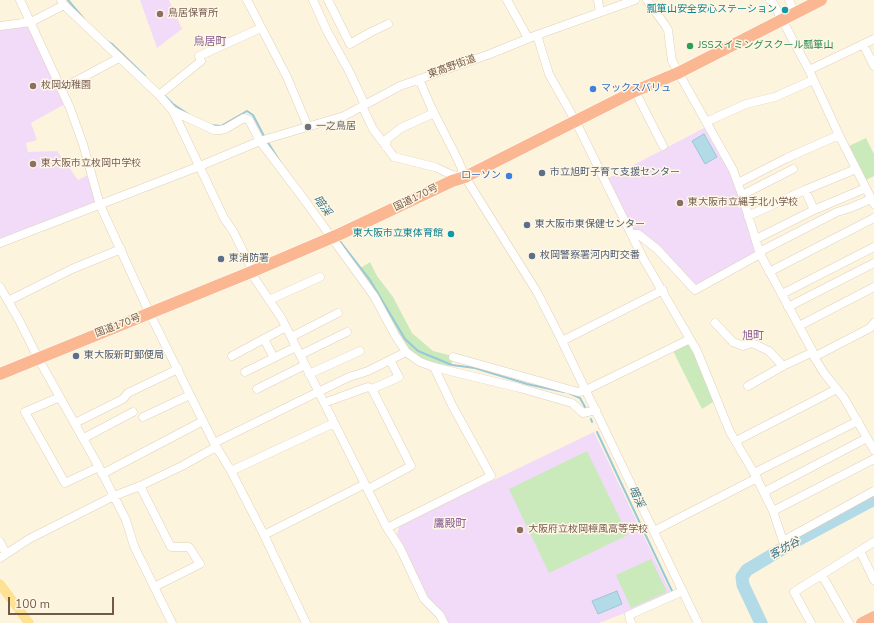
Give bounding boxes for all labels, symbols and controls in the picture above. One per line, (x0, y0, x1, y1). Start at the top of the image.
place label: 瓢箪山安全安心ステーション (647, 4, 777, 16)
marker: 瓢箪山安全安心ステーション (780, 5, 790, 15)
place label: 鳥居保育所 (168, 8, 218, 20)
marker: 鳥居保育所 (155, 9, 165, 19)
district label: 鳥居町 (194, 35, 226, 49)
place label: JSSスイミングスクール瓢箪山 (698, 40, 834, 52)
marker: JSSスイミングスクール瓢箪山 (685, 41, 695, 51)
street label: 東高野街道 (426, 53, 478, 81)
place label: 枚岡幼稚園 (41, 80, 91, 92)
marker: 枚岡幼稚園 (28, 81, 38, 91)
place label: マックスバリュ (601, 83, 671, 95)
marker: マックスバリュ (588, 84, 598, 94)
place label: 一之鳥居 (316, 121, 356, 133)
marker: 一之鳥居 (303, 122, 313, 132)
place label: 東大阪市立枚岡中学校 (41, 158, 141, 170)
marker: 東大阪市立枚岡中学校 (28, 159, 38, 169)
place label: 市立旭町子育て支援センター (550, 167, 680, 179)
marker: 市立旭町子育て支援センター (537, 168, 547, 178)
place label: ローソン (461, 170, 501, 182)
marker: ローソン (504, 171, 514, 181)
street label: 国道170号 (392, 182, 440, 214)
water label: 暗渓 (310, 193, 334, 219)
place label: 東大阪市立縄手北小学校 (688, 197, 798, 209)
marker: 東大阪市立縄手北小学校 (675, 198, 685, 208)
place label: 東大阪市東保健センター (535, 219, 645, 231)
marker: 東大阪市東保健センター (522, 220, 532, 230)
place label: 東大阪市立東体育館 (353, 228, 443, 240)
marker: 東大阪市立東体育館 (446, 229, 456, 239)
place label: 枚岡警察署河内町交番 (540, 250, 640, 262)
marker: 枚岡警察署河内町交番 (527, 251, 537, 261)
place label: 東消防署 (229, 253, 269, 265)
marker: 東消防署 (216, 254, 226, 264)
street label: 国道170号 (93, 312, 143, 340)
district label: 旭町 (742, 329, 764, 343)
place label: 東大阪新町郵便局 (84, 350, 164, 362)
marker: 東大阪新町郵便局 (71, 351, 81, 361)
water label: 暗渓 (625, 484, 647, 510)
district label: 鷹殿町 (434, 517, 466, 531)
place label: 大阪府立枚岡樟風高等学校 (528, 524, 648, 536)
marker: 大阪府立枚岡樟風高等学校 (515, 525, 525, 535)
water label: 客坊谷 (767, 535, 803, 563)
scale bar (10, 589, 116, 615)
text: 100 m (15, 596, 50, 612)

